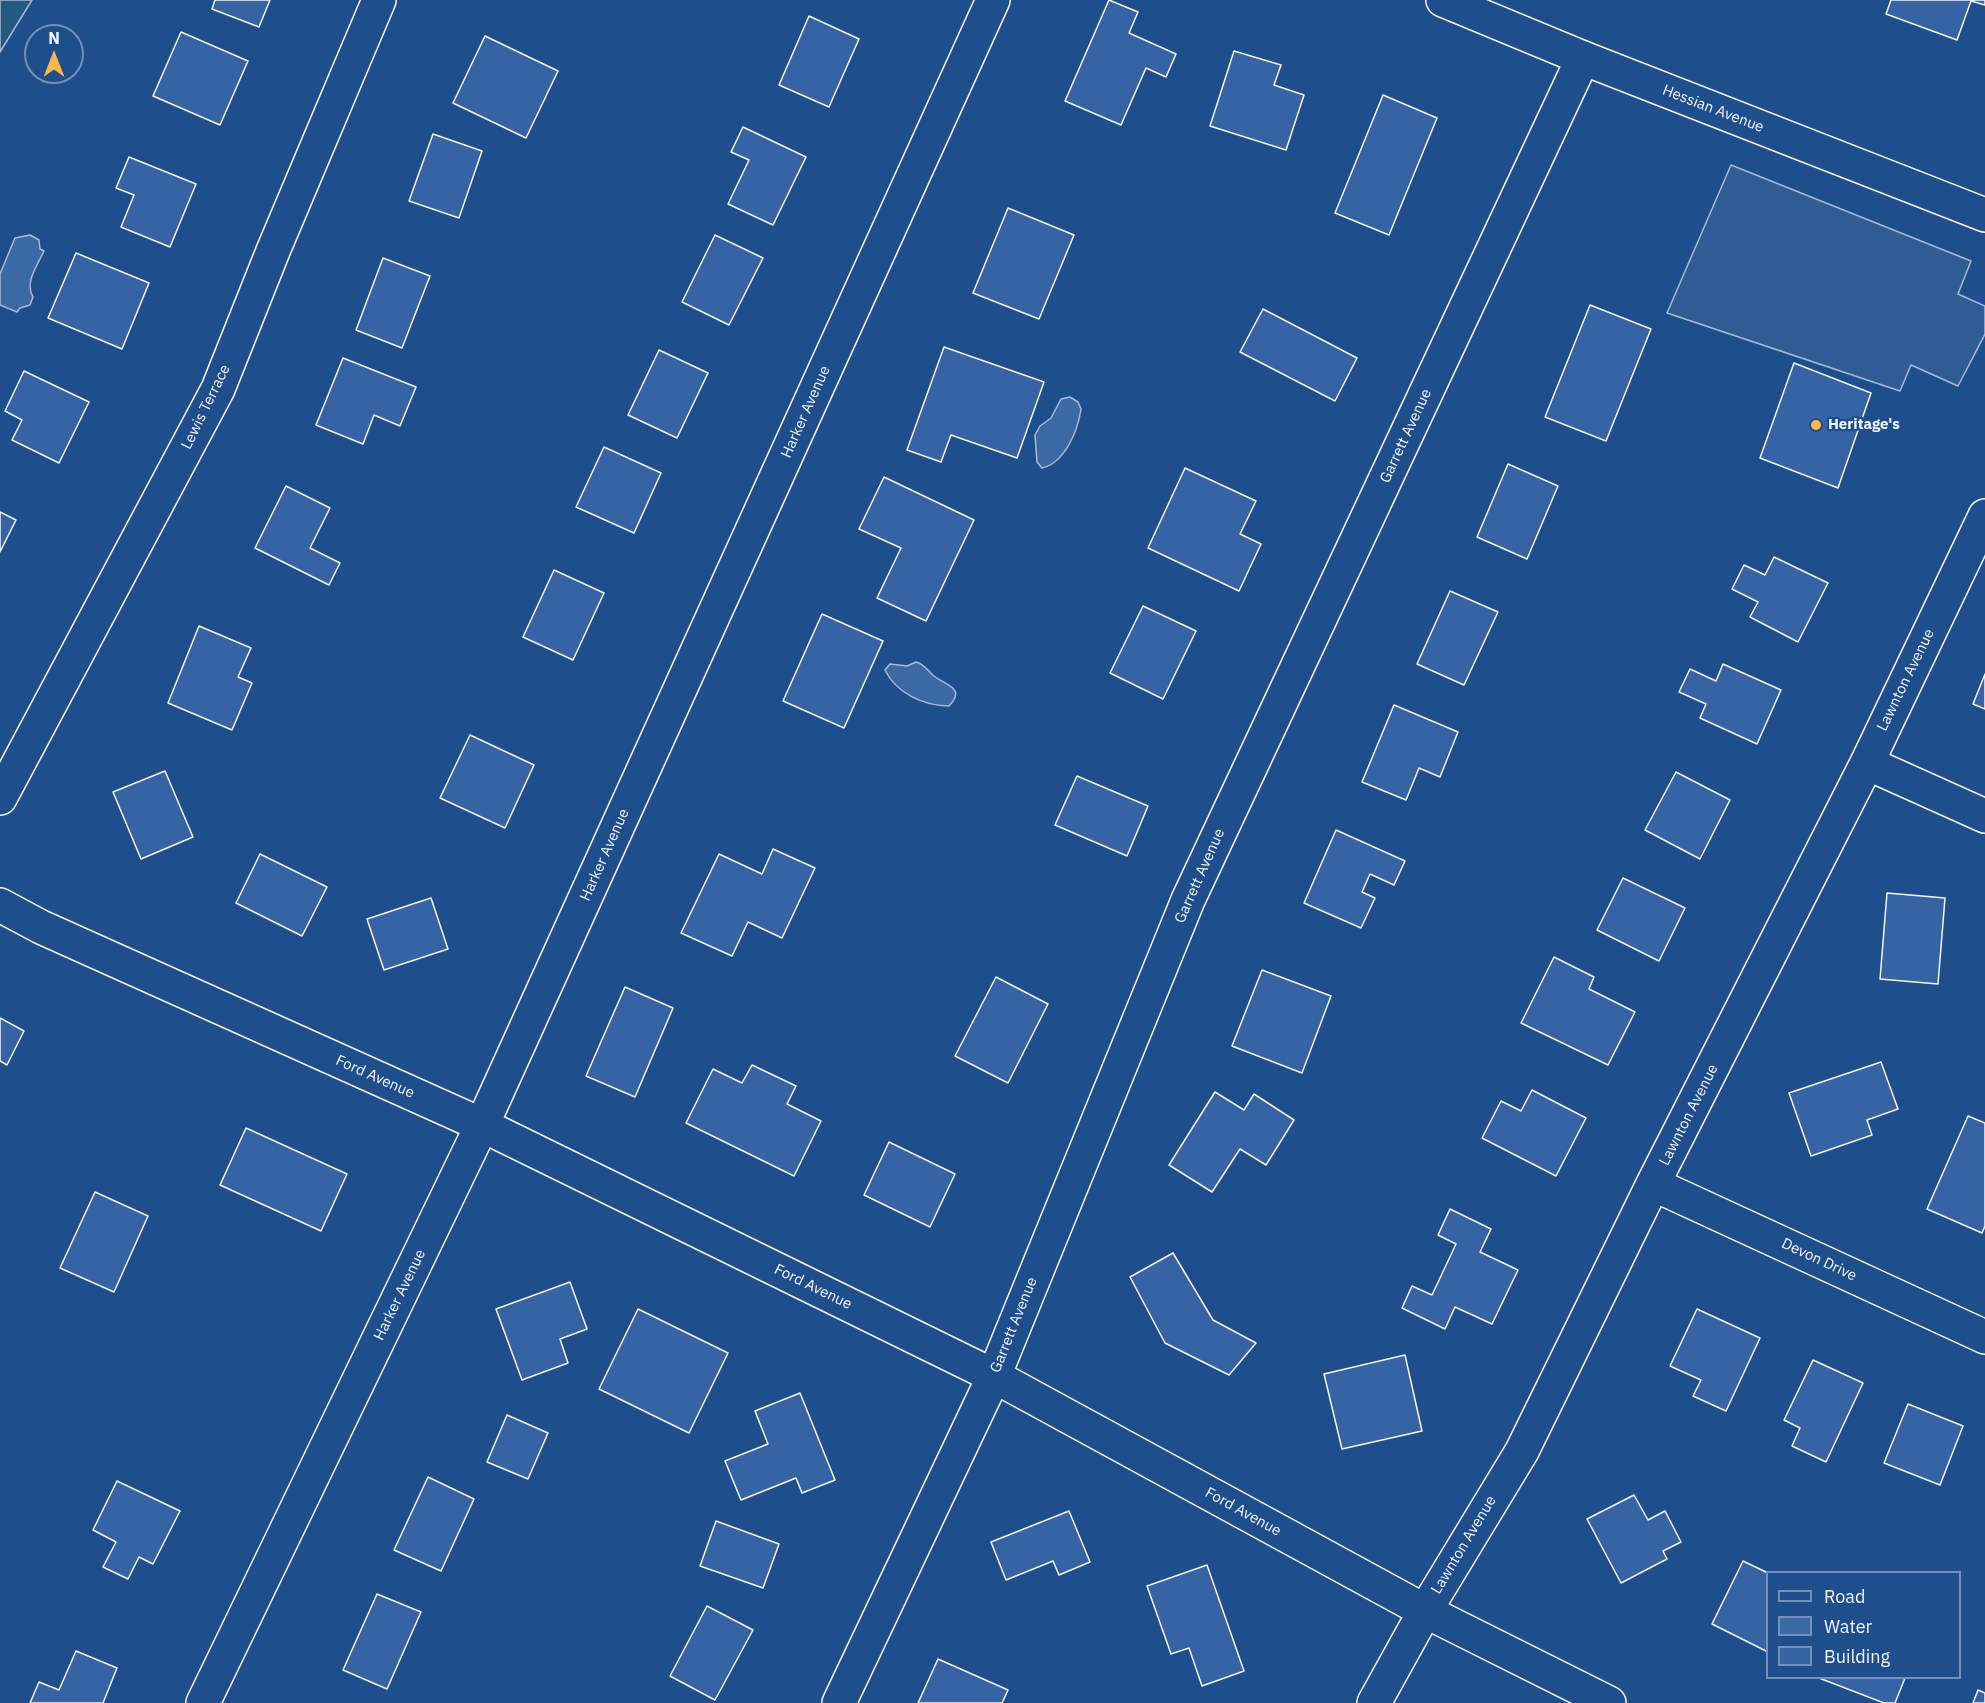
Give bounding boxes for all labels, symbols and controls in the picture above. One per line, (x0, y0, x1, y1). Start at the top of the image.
north arrow (24, 24, 84, 84)
text: N (48, 28, 60, 48)
street label: Hessian Avenue (1660, 81, 1766, 137)
street label: Lewis Terrace (178, 362, 234, 452)
street label: Harker Avenue (778, 363, 834, 461)
street label: Garrett Avenue (1376, 386, 1436, 486)
place label: Heritage's (1828, 416, 1900, 434)
marker: Heritage's (1809, 418, 1823, 432)
street label: Lawnton Avenue (1874, 626, 1938, 734)
street label: Harker Avenue (577, 806, 633, 904)
street label: Garrett Avenue (1171, 826, 1229, 926)
street label: Ford Avenue (333, 1052, 417, 1102)
street label: Lawnton Avenue (1656, 1061, 1722, 1169)
street label: Devon Drive (1779, 1235, 1859, 1285)
street label: Harker Avenue (370, 1247, 430, 1343)
street label: Ford Avenue (771, 1260, 855, 1314)
street label: Garrett Avenue (987, 1275, 1041, 1375)
street label: Ford Avenue (1202, 1484, 1284, 1540)
street label: Lawnton Avenue (1428, 1493, 1500, 1597)
legend (1766, 1571, 1961, 1679)
text: Road (1824, 1585, 1865, 1608)
text: Water (1824, 1615, 1872, 1638)
text: Building (1824, 1645, 1890, 1668)

